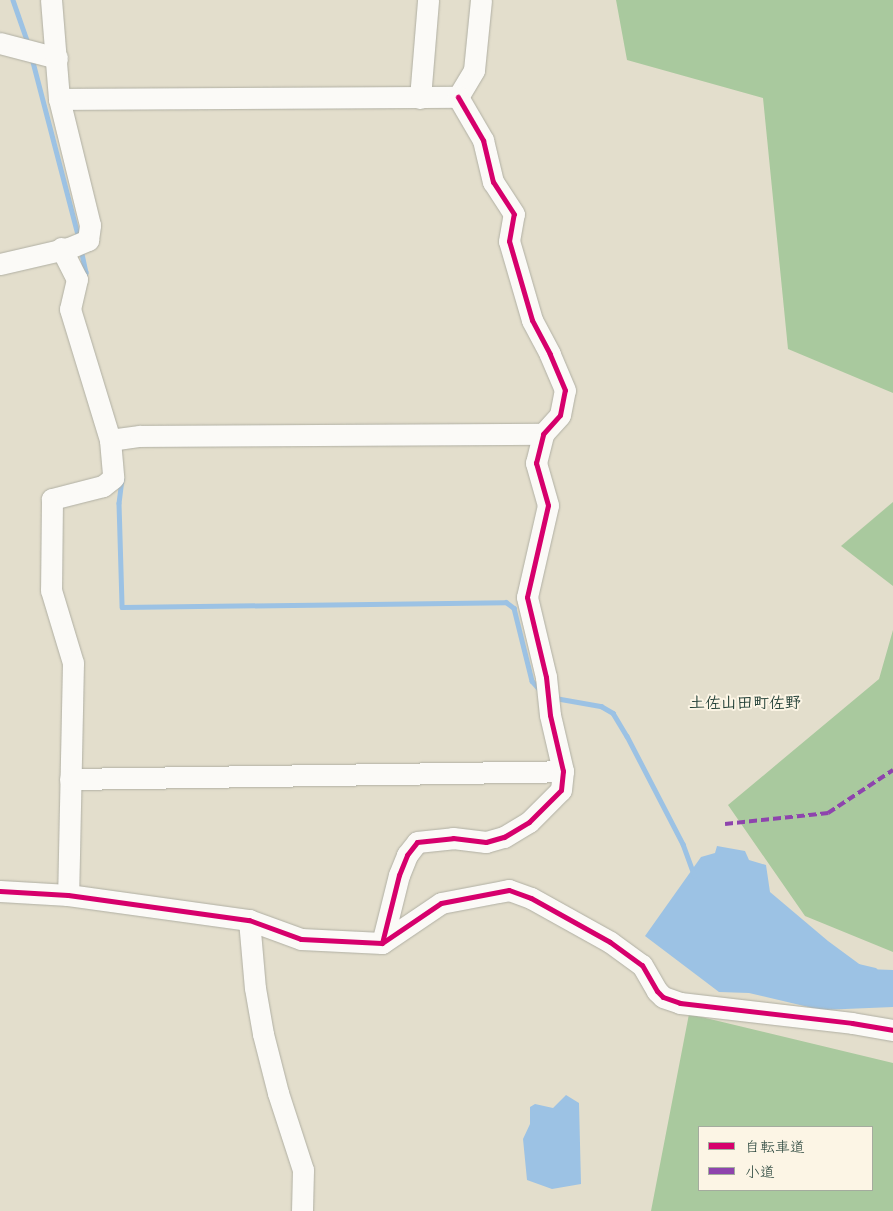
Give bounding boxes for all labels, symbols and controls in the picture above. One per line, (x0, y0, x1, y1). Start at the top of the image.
district label: 土佐山田町佐野 (689, 692, 801, 712)
legend (698, 1126, 873, 1191)
text: 自転車道 (745, 1136, 805, 1156)
text: 小道 (745, 1161, 775, 1181)

